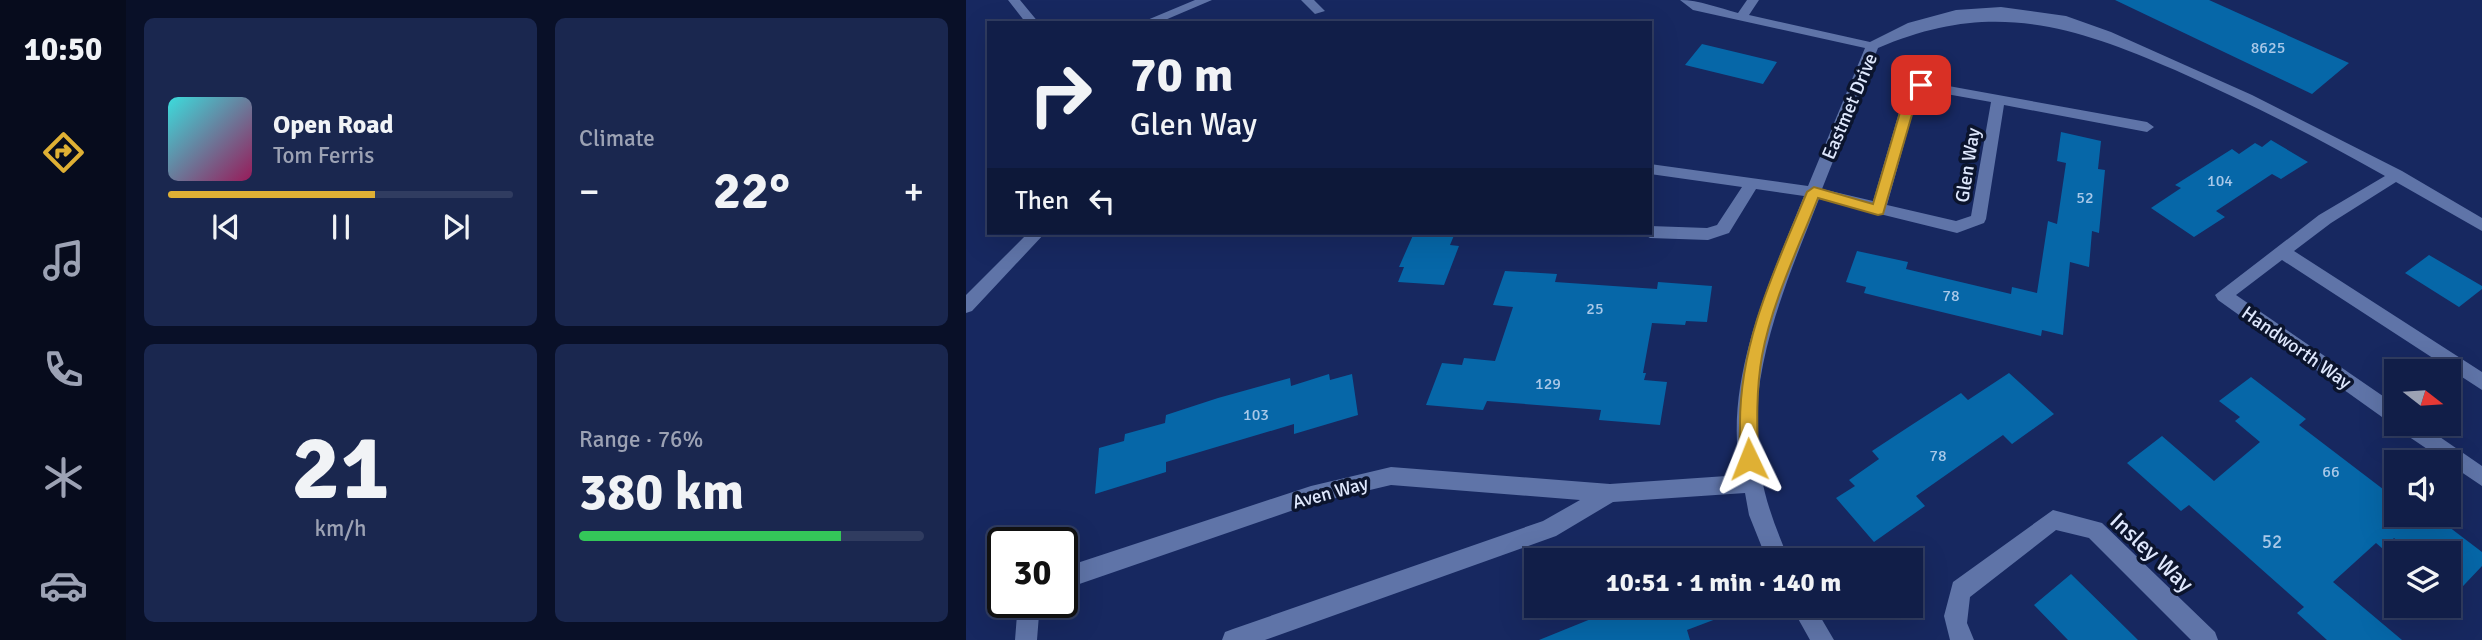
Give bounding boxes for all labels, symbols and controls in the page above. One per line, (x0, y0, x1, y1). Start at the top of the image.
text: 10:50 (24, 30, 102, 69)
house number: 8625 (2251, 38, 2285, 58)
text: 70 m (1130, 45, 1233, 105)
icon: right (1015, 49, 1106, 140)
street label: Eastmet Drive (1817, 50, 1883, 163)
pin (1891, 55, 1951, 115)
icon: arrive (1902, 66, 1940, 104)
text: Glen Way (1130, 105, 1257, 144)
text: Open Road (273, 109, 394, 141)
text: Climate (579, 124, 655, 153)
street label: Glen Way (1950, 126, 1986, 204)
icon: directions (39, 128, 88, 177)
text: Tom Ferris (273, 141, 374, 170)
text: 22° (713, 159, 790, 223)
text: − (579, 168, 600, 215)
text: + (903, 168, 924, 215)
house number: 104 (2207, 171, 2233, 191)
icon: left (1083, 182, 1121, 220)
text: Then (1015, 185, 1069, 217)
house number: 52 (2076, 188, 2094, 208)
icon: previous (207, 208, 245, 246)
icon: pause (322, 208, 360, 246)
icon: next (437, 208, 475, 246)
icon: music (39, 236, 88, 285)
house number: 78 (1942, 286, 1960, 306)
house number: 25 (1586, 299, 1604, 319)
street label: Handworth Way (2237, 301, 2356, 395)
icon: phone (39, 345, 88, 394)
north arrow (2384, 359, 2460, 436)
map controls (2384, 359, 2461, 618)
house number: 129 (1535, 374, 1561, 394)
house number: 103 (1243, 405, 1269, 425)
text: 21 (291, 412, 390, 525)
position arrow (1712, 422, 1786, 496)
text: Range · 76% (579, 425, 703, 454)
house number: 78 (1929, 446, 1947, 466)
button: sound (2384, 450, 2461, 527)
icon: climate (39, 453, 88, 502)
text: 380 km (579, 460, 744, 524)
house number: 66 (2322, 462, 2340, 482)
street label: Aven Way (1290, 471, 1371, 515)
street label: Insley Way (2104, 506, 2200, 599)
text: km/h (314, 514, 367, 543)
speed limit sign: 30 (987, 527, 1078, 618)
house number: 52 (2262, 530, 2282, 554)
button: layers (2384, 541, 2461, 618)
icon: car (39, 561, 88, 610)
text: 10:51 · 1 min · 140 m (1606, 567, 1841, 599)

